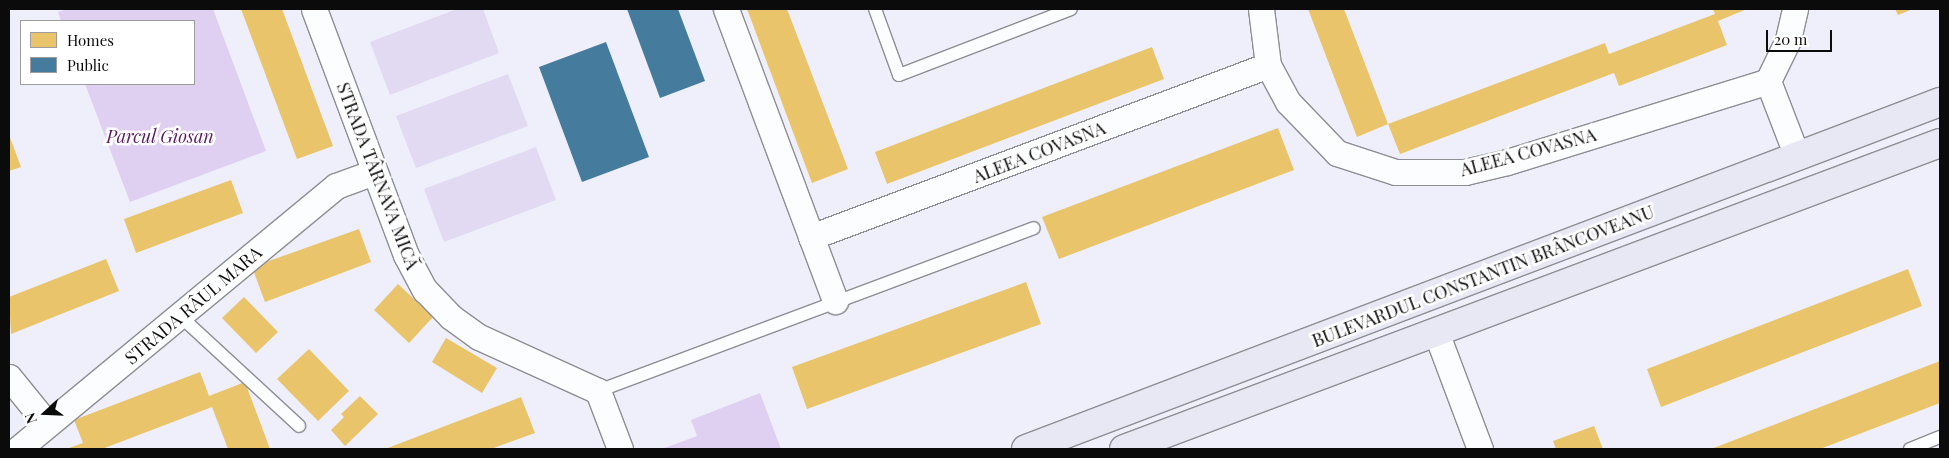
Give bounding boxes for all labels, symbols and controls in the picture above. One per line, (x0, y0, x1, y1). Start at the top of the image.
legend (20, 20, 195, 85)
scale bar (1769, 20, 1835, 52)
text: 20 m (1774, 29, 1807, 49)
text: Homes (67, 30, 114, 50)
text: Public (67, 55, 109, 75)
street label: STRADA TÂRNAVA MICĂ (332, 79, 424, 273)
street label: ALEEA COVASNA (970, 117, 1108, 187)
street label: ALEEA COVASNA (1458, 123, 1598, 181)
park label: Parcul Giosan (106, 125, 214, 147)
street label: BULEVARDUL CONSTANTIN BRÂNCOVEANU (1309, 201, 1657, 351)
street label: STRADA RÂUL MARA (120, 241, 266, 369)
north arrow (20, 388, 70, 438)
text: N (20, 410, 41, 426)

